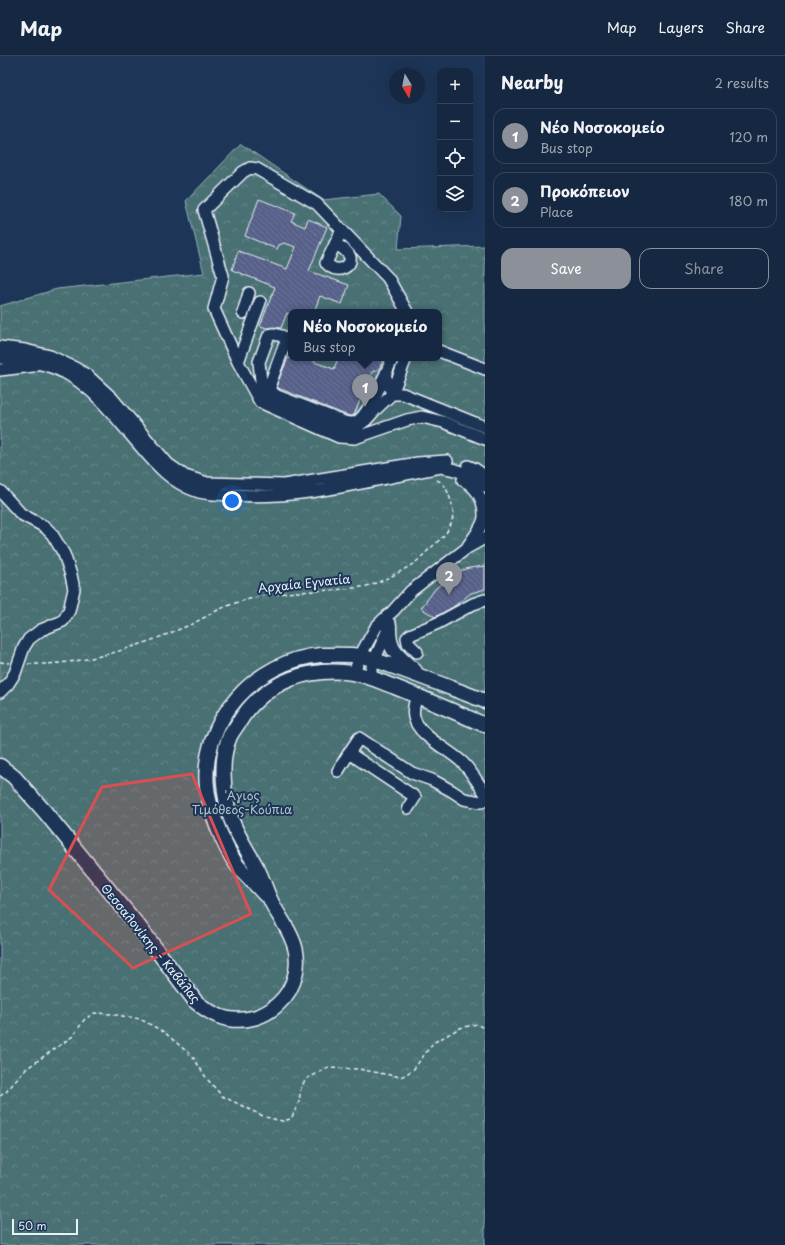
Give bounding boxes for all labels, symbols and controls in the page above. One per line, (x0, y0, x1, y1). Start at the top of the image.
text: Map (20, 14, 62, 42)
text: Map (607, 17, 637, 38)
text: Layers (659, 17, 704, 38)
text: Share (726, 17, 765, 38)
north arrow (389, 68, 425, 104)
map controls (437, 68, 473, 212)
button: + (437, 68, 473, 104)
text: Nearby (501, 69, 563, 95)
text: 2 results (715, 73, 769, 92)
button: − (437, 104, 473, 140)
text: Νέο Νοσοκομείο (540, 115, 665, 138)
text: 1 (512, 127, 518, 146)
text: 120 m (729, 127, 768, 146)
text: Bus stop (540, 138, 593, 157)
button: locate (437, 140, 473, 176)
button: layers (437, 176, 473, 212)
text: Προκόπειον (540, 179, 630, 202)
text: 2 (510, 191, 520, 210)
text: 180 m (729, 191, 768, 210)
text: Place (540, 202, 573, 221)
button: Save (501, 248, 631, 289)
button: Share (639, 248, 769, 289)
popup (288, 309, 442, 361)
text: Νέο Νοσοκομείο (303, 314, 427, 337)
text: Bus stop (303, 337, 356, 356)
pin: 1 (352, 374, 378, 407)
your location (222, 491, 242, 511)
pin: 2 (436, 562, 462, 595)
street label: Αρχαία Εγνατία (257, 569, 351, 597)
park label: 'Αγιος Τιμόθεος-Κούπια (192, 786, 292, 818)
street label: Θεσσαλονίκης - Καβάλας (97, 879, 205, 1007)
scale bar (12, 1217, 78, 1236)
text: 50 m (18, 1217, 47, 1234)

